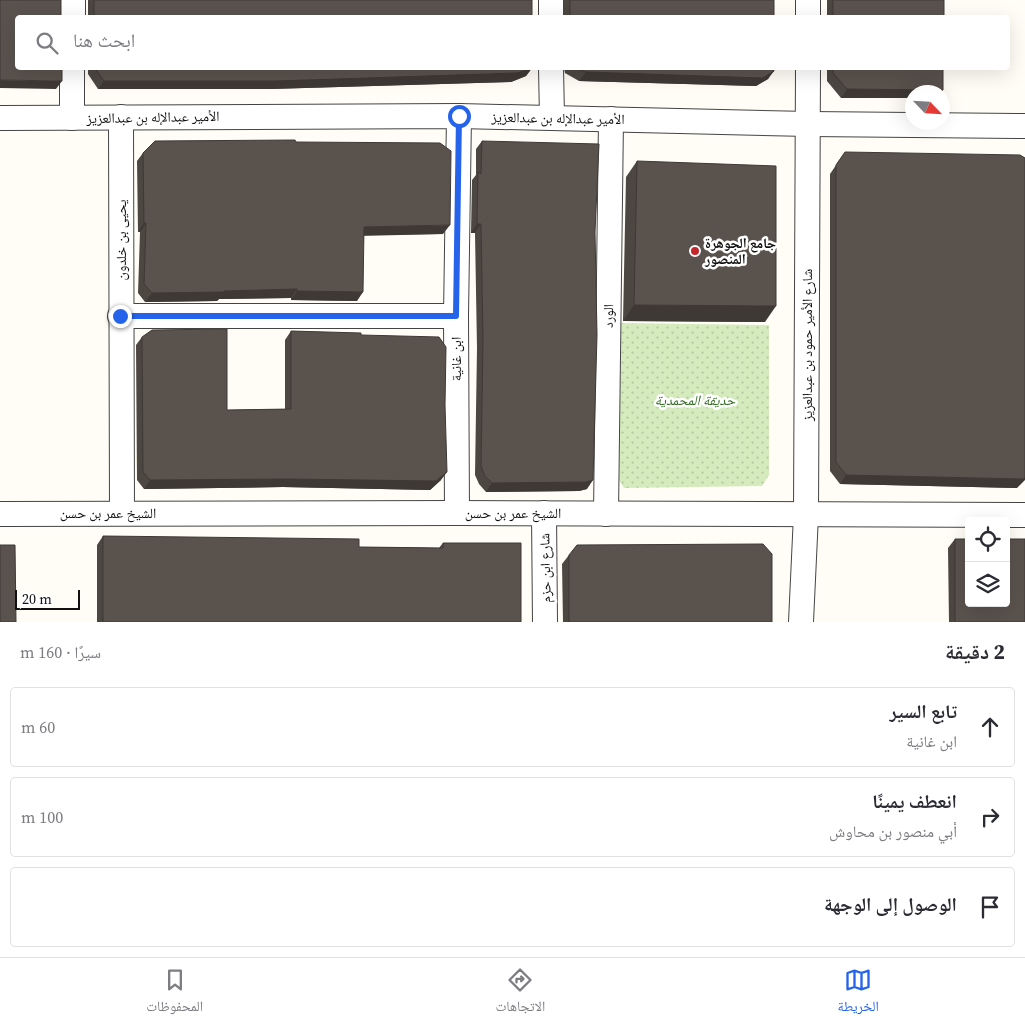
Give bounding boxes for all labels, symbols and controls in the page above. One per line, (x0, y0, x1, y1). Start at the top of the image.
search box (15, 15, 1010, 70)
text: ابحث هنا (73, 27, 135, 53)
icon: search (33, 29, 61, 57)
north arrow (905, 85, 950, 130)
route start (448, 105, 471, 128)
street label: الأمير عبدالإله بن عبدالعزيز (85, 106, 220, 128)
street label: الأمير عبدالإله بن عبدالعزيز (490, 107, 625, 129)
street label: يحيى بن خلدون (111, 199, 131, 281)
place label: جامع الجوهرة المنصور (704, 233, 776, 269)
marker: جامع الجوهرة المنصور (689, 245, 701, 257)
street label: شارع الأمير حمود بن عبدالعزيز (797, 269, 817, 422)
street label: الورد (598, 304, 618, 328)
route end (109, 305, 132, 328)
street label: ابن غانية (446, 337, 466, 381)
park label: حديقة المحمدية (655, 390, 736, 410)
street label: الشيخ عمر بن حسن (60, 503, 156, 523)
street label: الشيخ عمر بن حسن (465, 503, 561, 523)
map controls (965, 517, 1010, 607)
button: locate (965, 517, 1010, 562)
street label: شارع ابن حزم (534, 533, 556, 603)
button: layers (965, 562, 1010, 607)
scale bar (15, 587, 80, 610)
text: 20 m (22, 589, 52, 609)
text: 2 دقيقة (945, 637, 1005, 666)
text: سيرًا · 160 m (20, 641, 101, 663)
text: تابع السير (890, 698, 957, 724)
icon: ahead (976, 713, 1004, 741)
text: 60 m (21, 716, 55, 738)
text: ابن غانية (906, 730, 957, 752)
text: انعطف يمينًا (872, 788, 957, 814)
icon: right (976, 803, 1004, 831)
text: 100 m (21, 806, 63, 828)
text: أبي منصور بن محاوش (829, 820, 957, 842)
text: الوصول إلى الوجهة (824, 891, 957, 917)
icon: arrive (976, 893, 1004, 921)
tab: المحفوظات (146, 966, 203, 1020)
tab: الاتجاهات (496, 966, 545, 1020)
tab: الخريطة (838, 966, 879, 1020)

